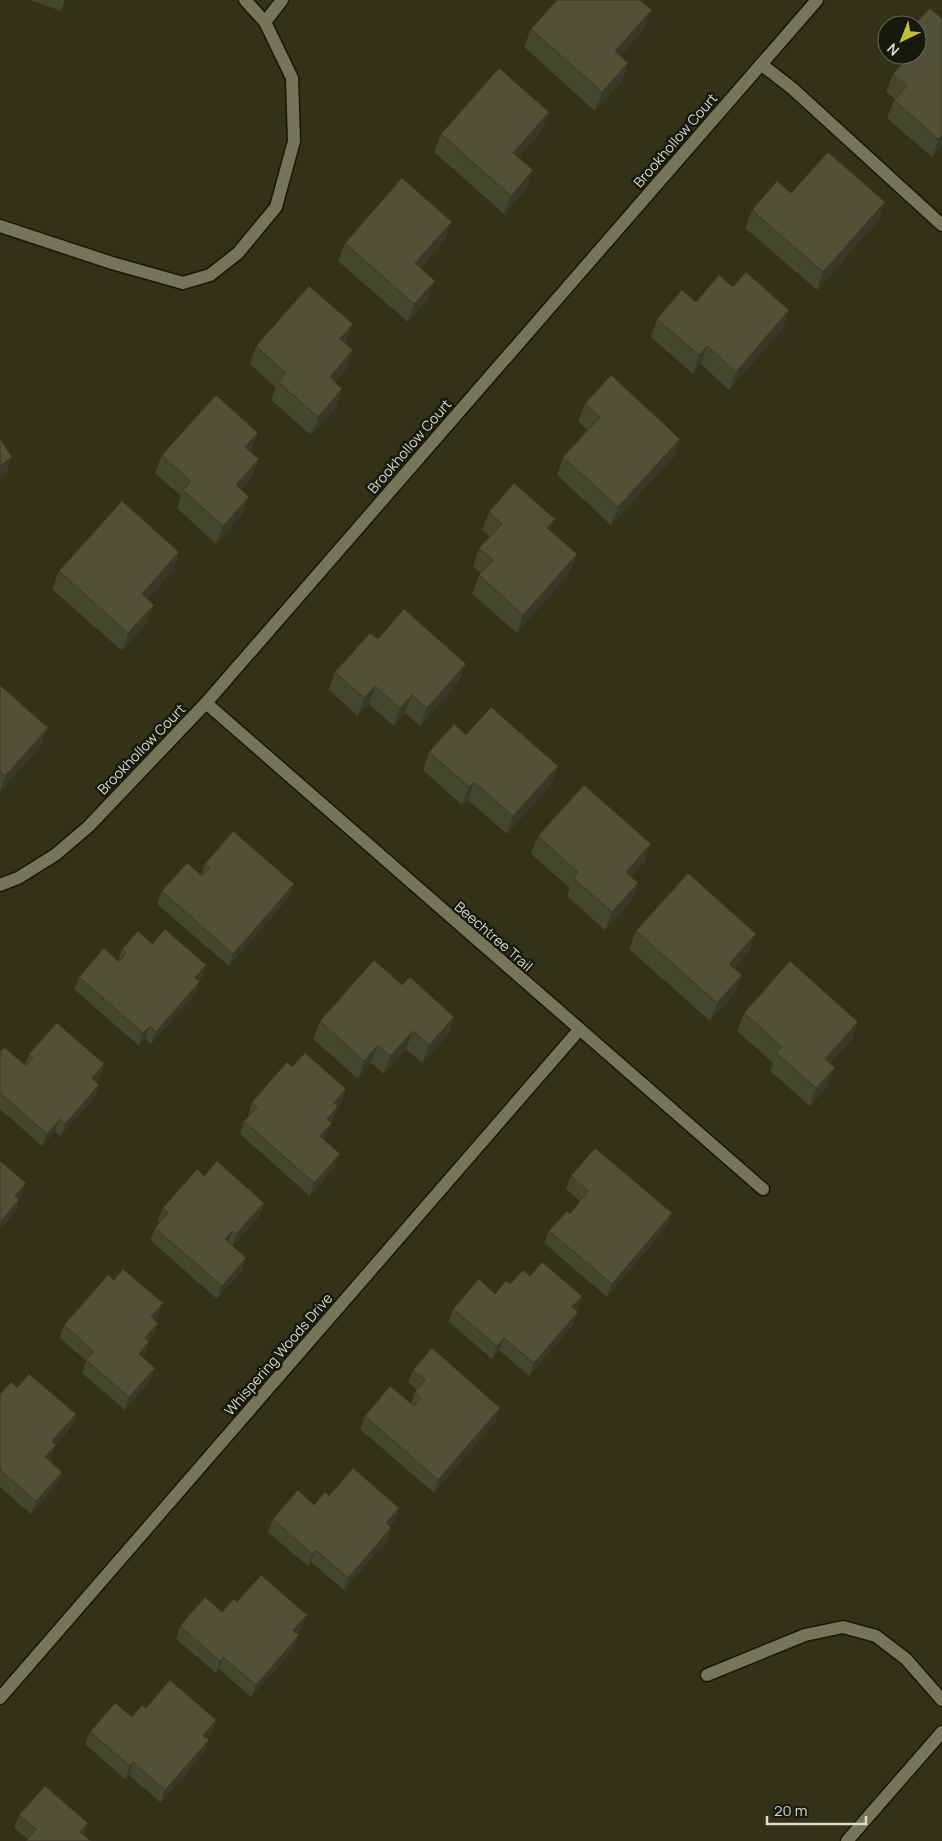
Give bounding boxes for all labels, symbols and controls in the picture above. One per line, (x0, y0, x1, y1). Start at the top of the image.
north arrow (877, 15, 927, 65)
text: N (883, 39, 903, 60)
street label: Brookhollow Court (629, 89, 721, 191)
street label: Brookhollow Court (363, 395, 455, 497)
street label: Brookhollow Court (93, 699, 189, 798)
street label: Beechtree Trail (451, 897, 537, 975)
street label: Whispering Woods Drive (220, 1289, 336, 1419)
scale bar (767, 1794, 866, 1826)
text: 20 m (774, 1800, 807, 1821)

